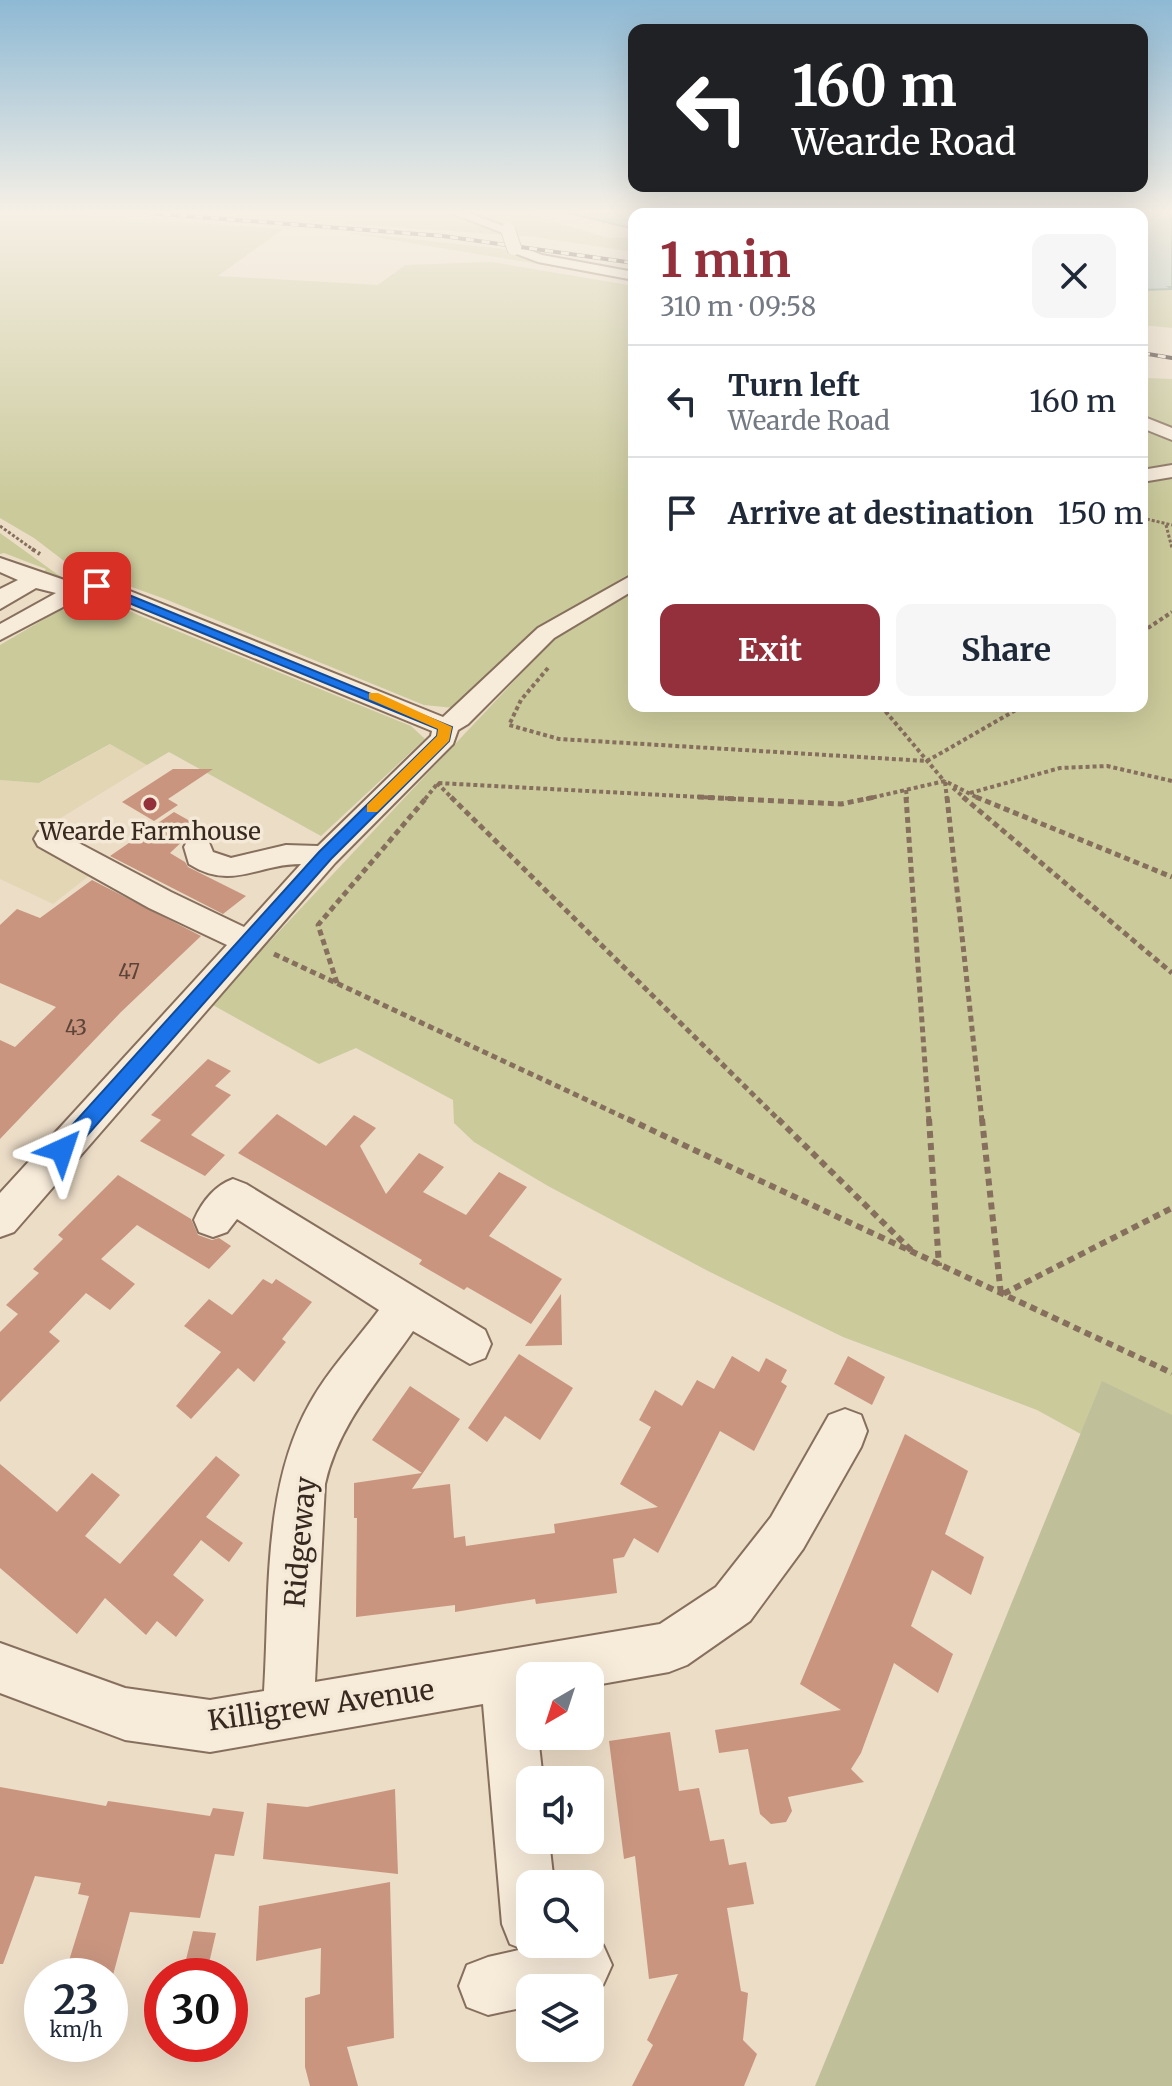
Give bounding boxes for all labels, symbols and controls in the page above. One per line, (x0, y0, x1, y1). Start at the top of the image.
text: 160 m (792, 51, 957, 121)
icon: left (660, 56, 764, 160)
text: Wearde Road (792, 120, 1016, 165)
text: 1 min (660, 230, 791, 290)
button: close (1032, 234, 1116, 318)
text: 310 m · 09:58 (660, 290, 816, 323)
text: Turn left (728, 366, 860, 404)
icon: left (660, 379, 704, 423)
text: 160 m (1029, 382, 1116, 420)
text: Wearde Road (728, 404, 890, 437)
icon: arrive (660, 491, 704, 535)
text: Arrive at destination (728, 494, 1034, 532)
text: 150 m (1058, 494, 1144, 532)
pin (63, 552, 131, 620)
icon: arrive (75, 564, 119, 608)
button: Exit (660, 604, 880, 696)
button: Share (896, 604, 1116, 696)
marker: Wearde Farmhouse (141, 795, 159, 813)
place label: Wearde Farmhouse (38, 816, 261, 847)
house number: 47 (118, 959, 140, 984)
house number: 43 (65, 1015, 87, 1040)
position arrow (20.0, 1108, 104.0, 1192)
street label: Ridgeway (276, 1474, 324, 1609)
north arrow (516, 1662, 604, 1750)
map controls (516, 1662, 604, 2062)
street label: Killigrew Avenue (206, 1671, 436, 1739)
button: sound (516, 1766, 604, 1854)
button: search (516, 1870, 604, 1958)
speed limit sign: 30 (144, 1958, 248, 2062)
button: layers (516, 1974, 604, 2062)
text: 23 (53, 1975, 99, 2025)
text: km/h (50, 2017, 102, 2042)

